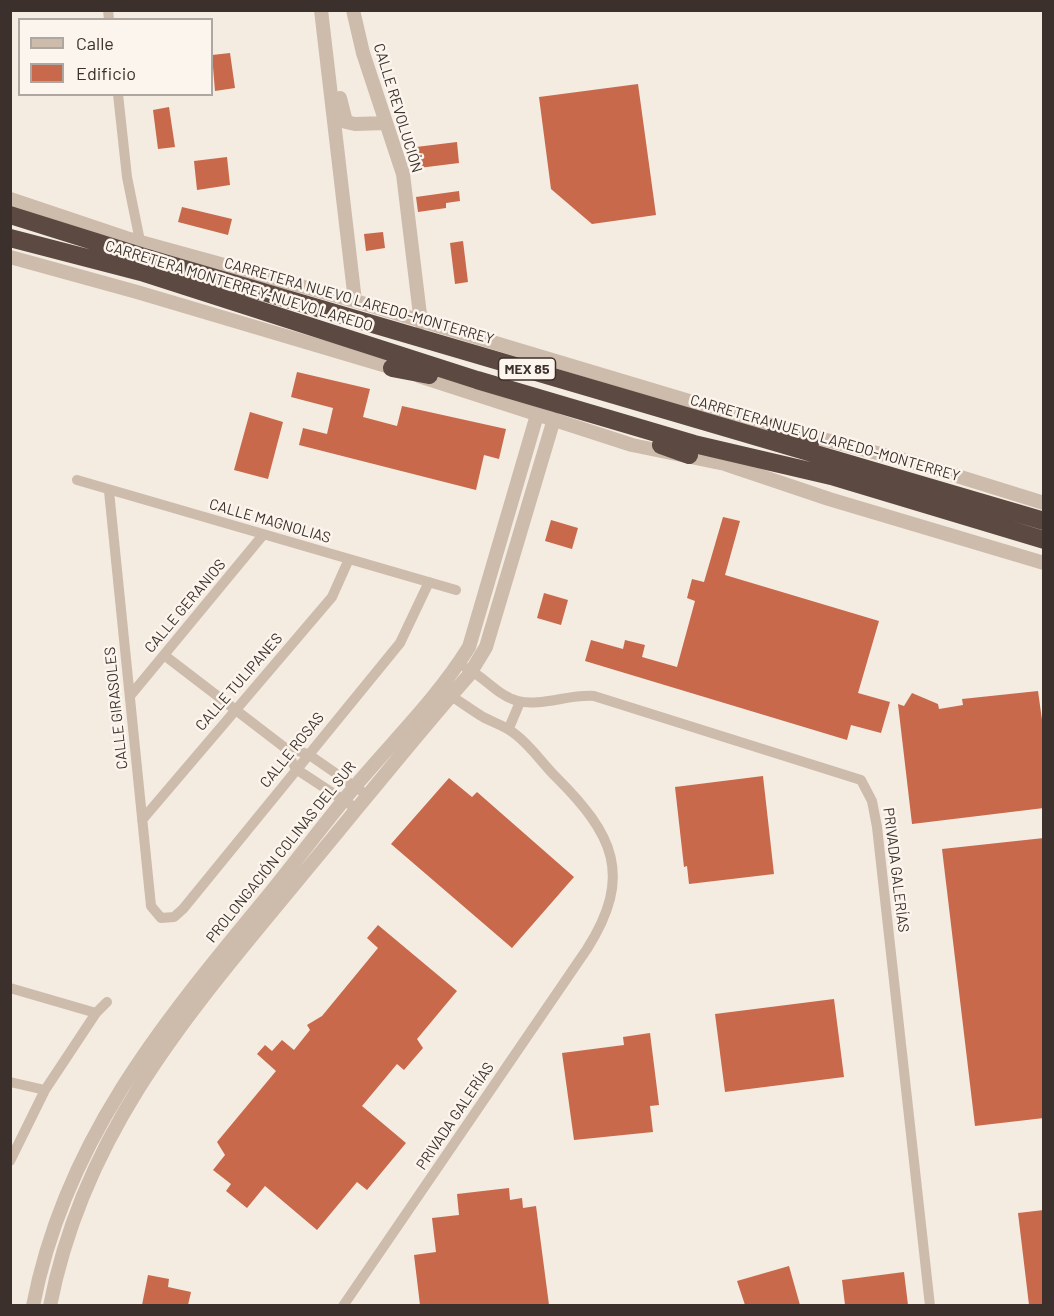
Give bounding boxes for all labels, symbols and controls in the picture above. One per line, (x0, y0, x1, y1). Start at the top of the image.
legend (18, 18, 213, 96)
text: Calle (76, 32, 114, 54)
street label: CALLE REVOLUCIÓN (370, 41, 426, 175)
text: Edificio (76, 62, 136, 84)
street label: CARRETERA MONTERREY-NUEVO LAREDO (103, 237, 375, 335)
street label: CARRETERA NUEVO LAREDO-MONTERREY (222, 254, 496, 348)
road number: MEX 85 (498, 358, 556, 380)
street label: CARRETERA NUEVO LAREDO-MONTERREY (688, 391, 962, 485)
street label: CALLE MAGNOLIAS (207, 495, 333, 547)
street label: CALLE GERANIOS (141, 556, 229, 656)
street label: CALLE TULIPANES (192, 630, 286, 734)
street label: CALLE GIRASOLES (101, 646, 131, 770)
street label: CALLE ROSAS (256, 709, 328, 791)
street label: PROLONGACIÓN COLINAS DEL SUR (202, 758, 360, 946)
street label: PRIVADA GALERÍAS (879, 806, 913, 934)
street label: PRIVADA GALERÍAS (412, 1059, 498, 1173)

